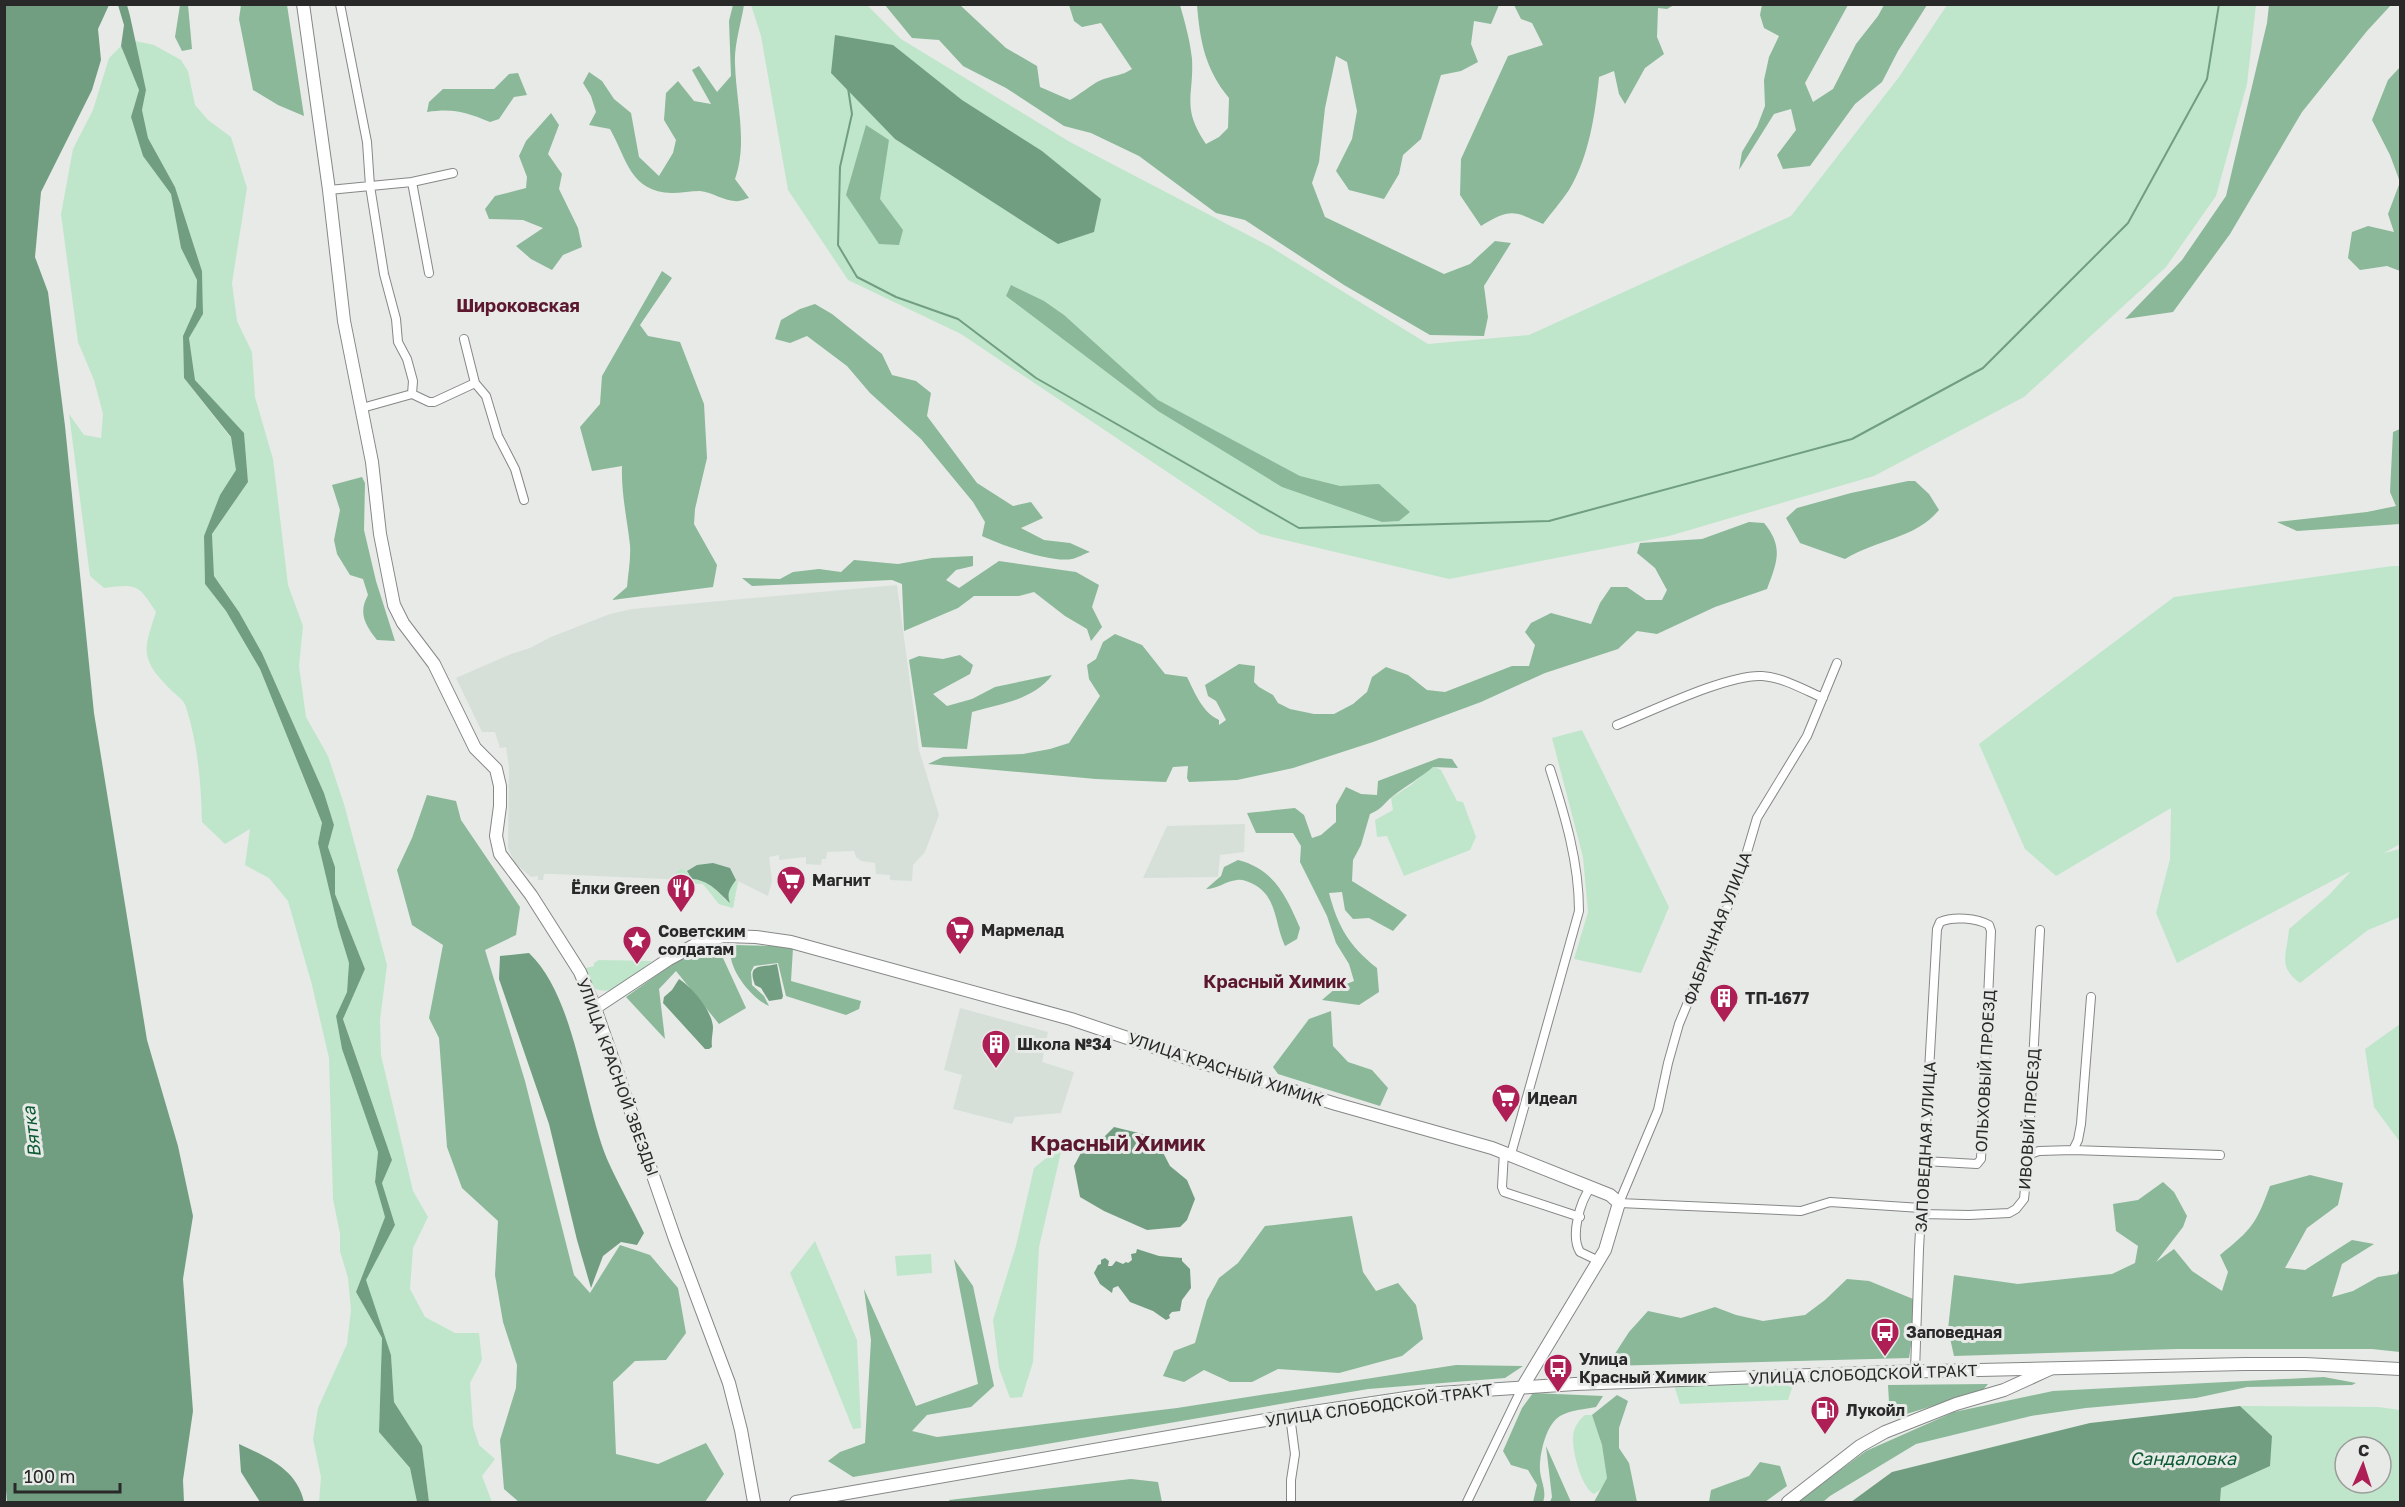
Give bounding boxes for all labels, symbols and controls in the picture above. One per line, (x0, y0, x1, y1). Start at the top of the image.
district label: Широковская (456, 294, 580, 316)
street label: ФАБРИЧНАЯ УЛИЦА (1678, 848, 1756, 1008)
supermarket icon: Магнит (775, 864, 807, 906)
place label: Магнит (812, 870, 871, 890)
restaurant icon: Ёлки Green (665, 872, 697, 914)
place label: Ёлки Green (571, 878, 660, 898)
supermarket icon: Мармелад (944, 914, 976, 956)
place label: Мармелад (981, 920, 1064, 940)
place label: Советским солдатам (658, 921, 745, 959)
place icon: Советским солдатам (621, 924, 653, 966)
district label: Красный Химик (1203, 970, 1347, 992)
street label: УЛИЦА КРАСНОЙ ЗВЕЗДЫ (573, 975, 663, 1179)
building icon: ТП-1677 (1708, 982, 1740, 1024)
place label: ТП-1677 (1745, 988, 1810, 1008)
street label: ОЛЬХОВЫЙ ПРОЕЗД (1971, 989, 1999, 1153)
building icon: Школа №34 (980, 1028, 1012, 1070)
street label: УЛИЦА КРАСНЫЙ ХИМИК (1125, 1028, 1327, 1110)
place label: Школа №34 (1017, 1034, 1112, 1054)
street label: ИВОВЫЙ ПРОЕЗД (2014, 1047, 2044, 1190)
street label: ЗАПОВЕДНАЯ УЛИЦА (1911, 1061, 1939, 1233)
supermarket icon: Идеал (1490, 1082, 1522, 1124)
place label: Идеал (1527, 1088, 1577, 1108)
water label: Вятка (17, 1104, 45, 1159)
district label: Красный Химик (1030, 1129, 1206, 1156)
bus stop icon: Заповедная (1869, 1316, 1901, 1358)
place label: Заповедная (1906, 1322, 2002, 1342)
place label: Улица Красный Химик (1579, 1349, 1707, 1387)
bus stop icon: Улица Красный Химик (1542, 1352, 1574, 1394)
street label: УЛИЦА СЛОБОДСКОЙ ТРАКТ (1748, 1360, 1978, 1388)
street label: УЛИЦА СЛОБОДСКОЙ ТРАКТ (1264, 1379, 1494, 1431)
fuel station icon: Лукойл (1809, 1394, 1841, 1436)
place label: Лукойл (1846, 1400, 1905, 1420)
north arrow (2333, 1435, 2393, 1495)
text: С (2358, 1440, 2370, 1460)
water label: Сандаловка (2130, 1447, 2237, 1469)
scale bar (15, 1456, 120, 1494)
text: 100 m (24, 1465, 75, 1487)

